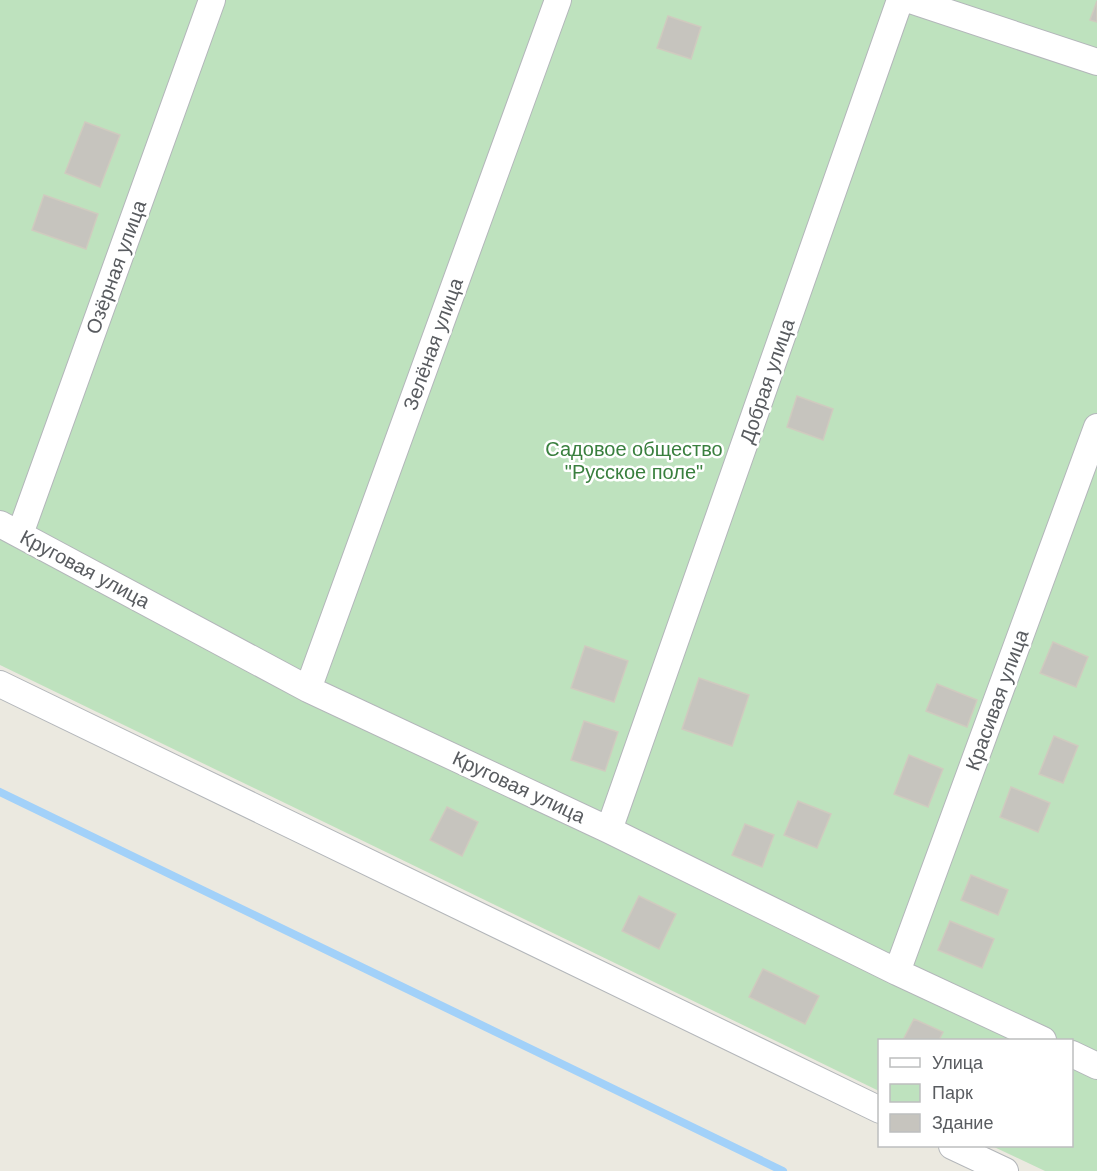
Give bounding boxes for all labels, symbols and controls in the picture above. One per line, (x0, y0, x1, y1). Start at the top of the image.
street label: Озёрная улица (82, 196, 151, 337)
street label: Зелёная улица (399, 274, 467, 413)
street label: Добрая улица (735, 315, 799, 446)
park label: Садовое общество "Русское поле" (545, 438, 723, 483)
street label: Круговая улица (17, 526, 154, 613)
street label: Красивая улица (961, 626, 1033, 773)
street label: Круговая улица (449, 747, 589, 828)
legend (878, 1039, 1073, 1147)
text: Улица (932, 1053, 984, 1073)
text: Парк (932, 1083, 973, 1103)
text: Здание (932, 1113, 993, 1133)

